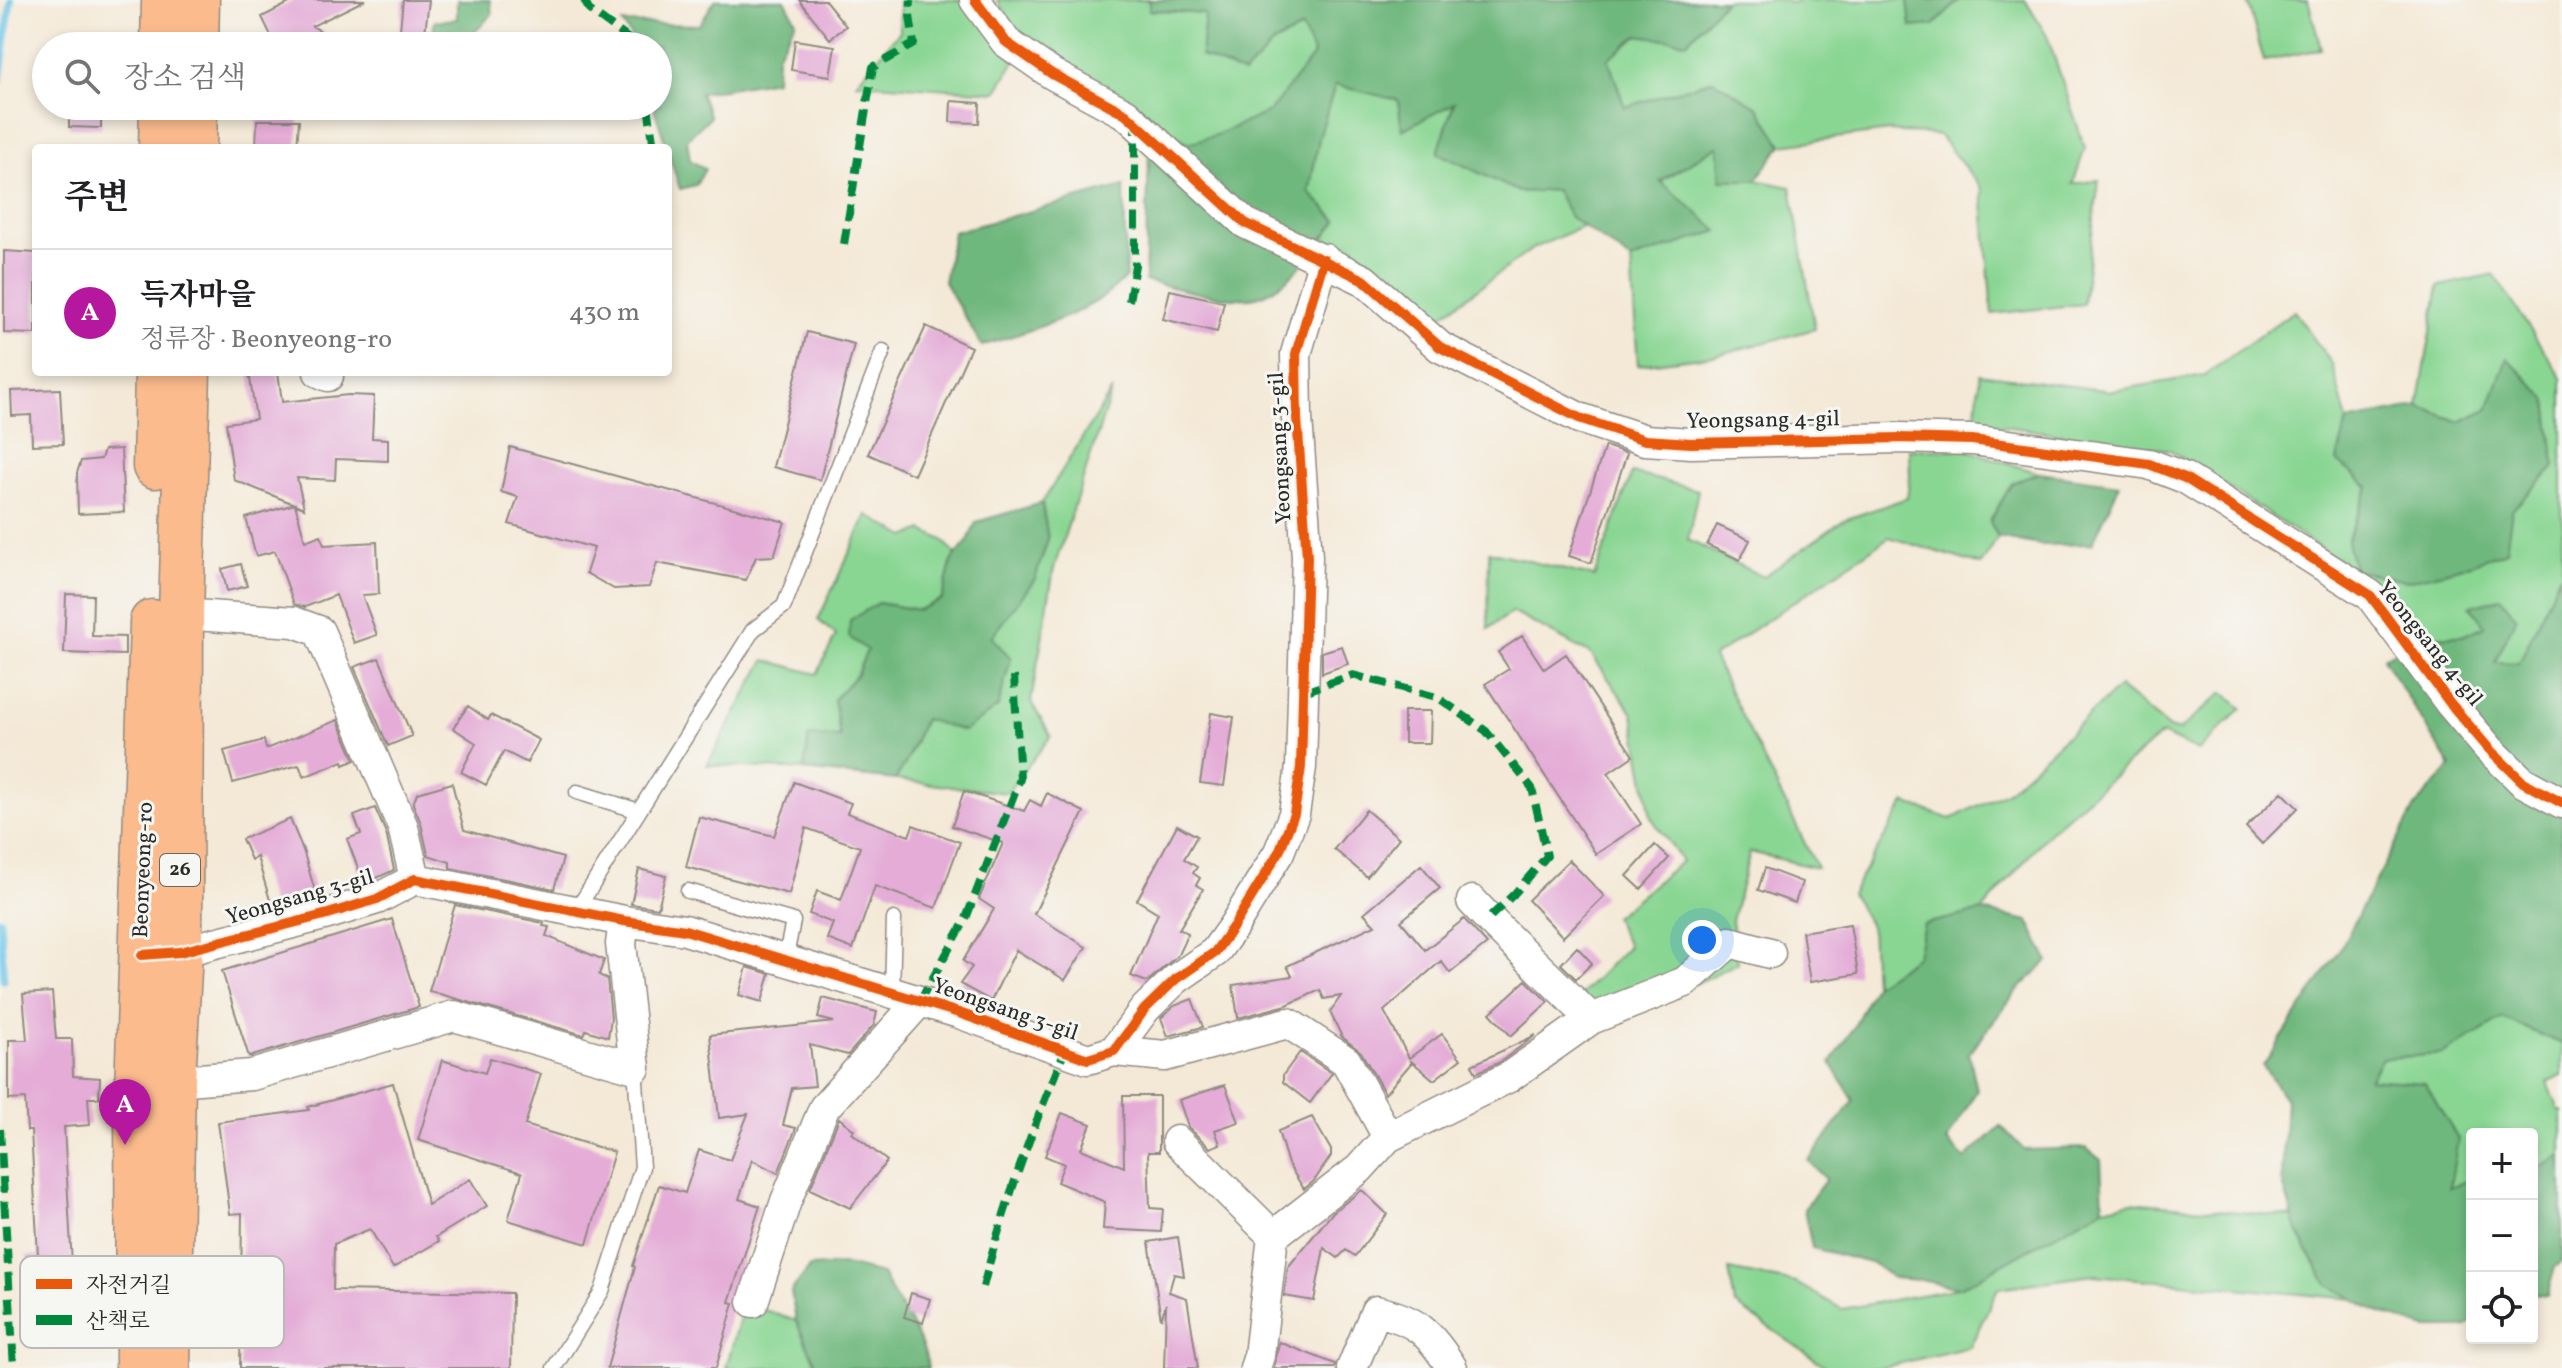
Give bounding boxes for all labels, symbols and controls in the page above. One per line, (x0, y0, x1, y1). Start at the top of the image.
search box (32, 32, 672, 120)
icon: search (60, 54, 104, 98)
text: 장소 검색 (124, 58, 246, 100)
text: 주변 (64, 176, 130, 223)
text: 득자마을 (140, 275, 256, 317)
text: A (81, 295, 99, 331)
text: 430 m (569, 295, 640, 331)
text: 정류장 · Beonyeong-ro (140, 322, 392, 358)
street label: Yeongsang 3-gil (1262, 371, 1300, 525)
street label: Yeongsang 4-gil (1686, 404, 1840, 438)
street label: Yeongsang 4-gil (2369, 575, 2489, 713)
street label: Beonyeong-ro (126, 801, 162, 939)
road number: 26 (160, 854, 200, 886)
street label: Yeongsang 3-gil (222, 862, 378, 934)
your location (1682, 920, 1722, 960)
street label: Yeongsang 3-gil (928, 971, 1082, 1049)
pin: A (99, 1079, 151, 1145)
map controls (2466, 1128, 2538, 1344)
button: + (2466, 1128, 2538, 1200)
button: − (2466, 1200, 2538, 1272)
legend (20, 1256, 284, 1348)
text: 자전거길 (86, 1271, 171, 1302)
button: locate (2466, 1272, 2538, 1344)
text: 산책로 (86, 1307, 150, 1338)

